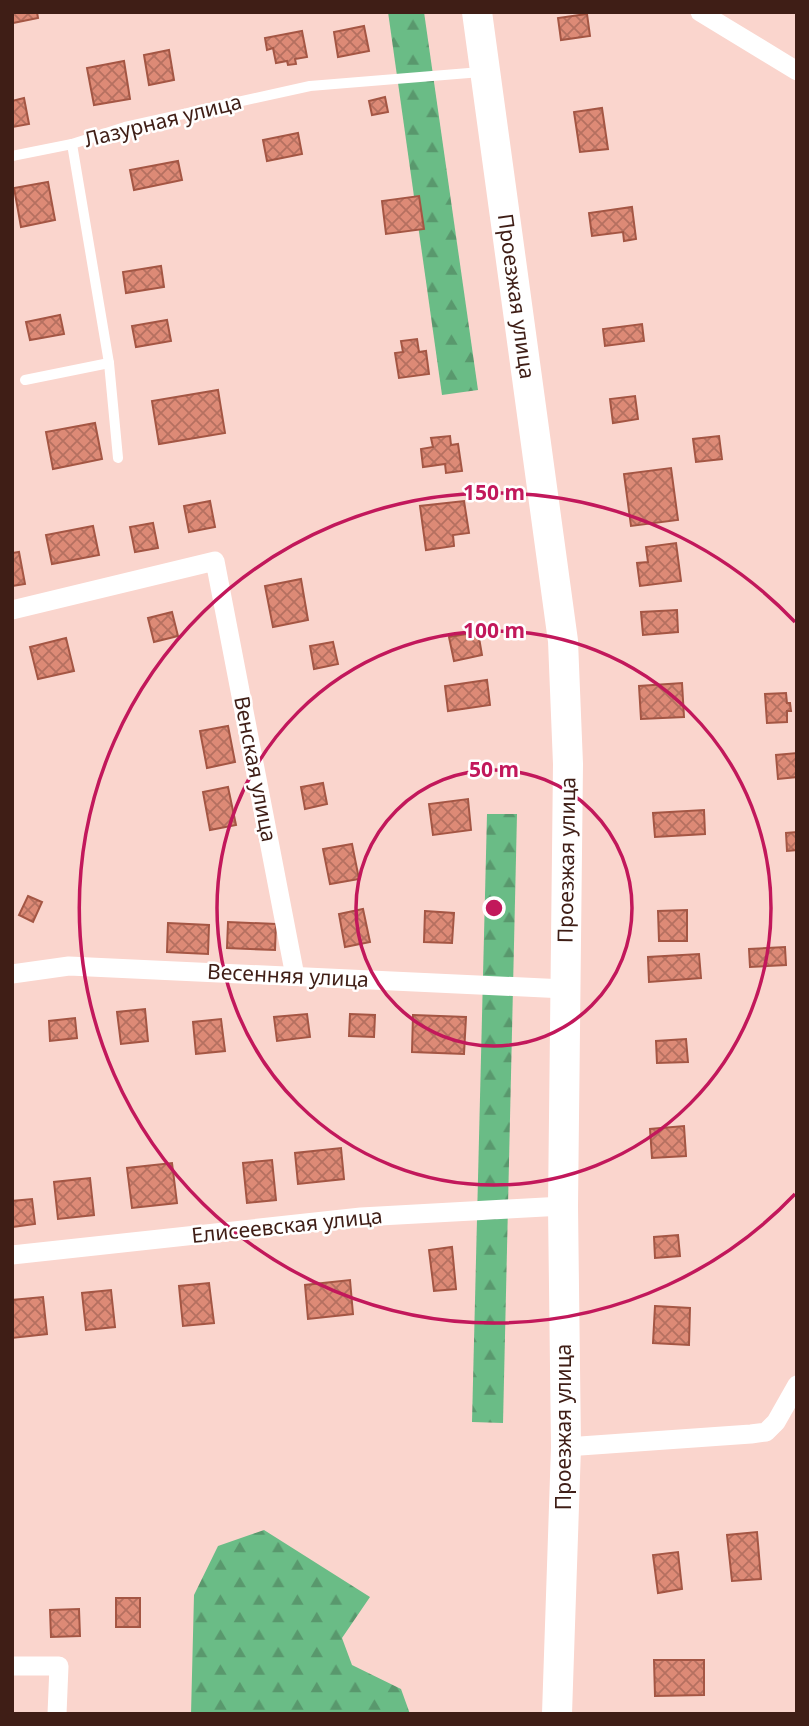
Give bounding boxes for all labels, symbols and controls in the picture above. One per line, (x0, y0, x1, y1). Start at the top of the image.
street label: Лазурная улица (81, 87, 245, 153)
street label: Проезжая улица (492, 212, 542, 381)
text: 150 m (463, 478, 525, 506)
text: 100 m (463, 616, 525, 644)
street label: Венская улица (228, 693, 284, 844)
text: 50 m (469, 755, 519, 783)
street label: Проезжая улица (551, 777, 581, 943)
centre of rings (482, 896, 506, 920)
street label: Весенняя улица (206, 957, 370, 993)
street label: Елисеевская улица (190, 1201, 384, 1249)
street label: Проезжая улица (549, 1344, 577, 1510)

